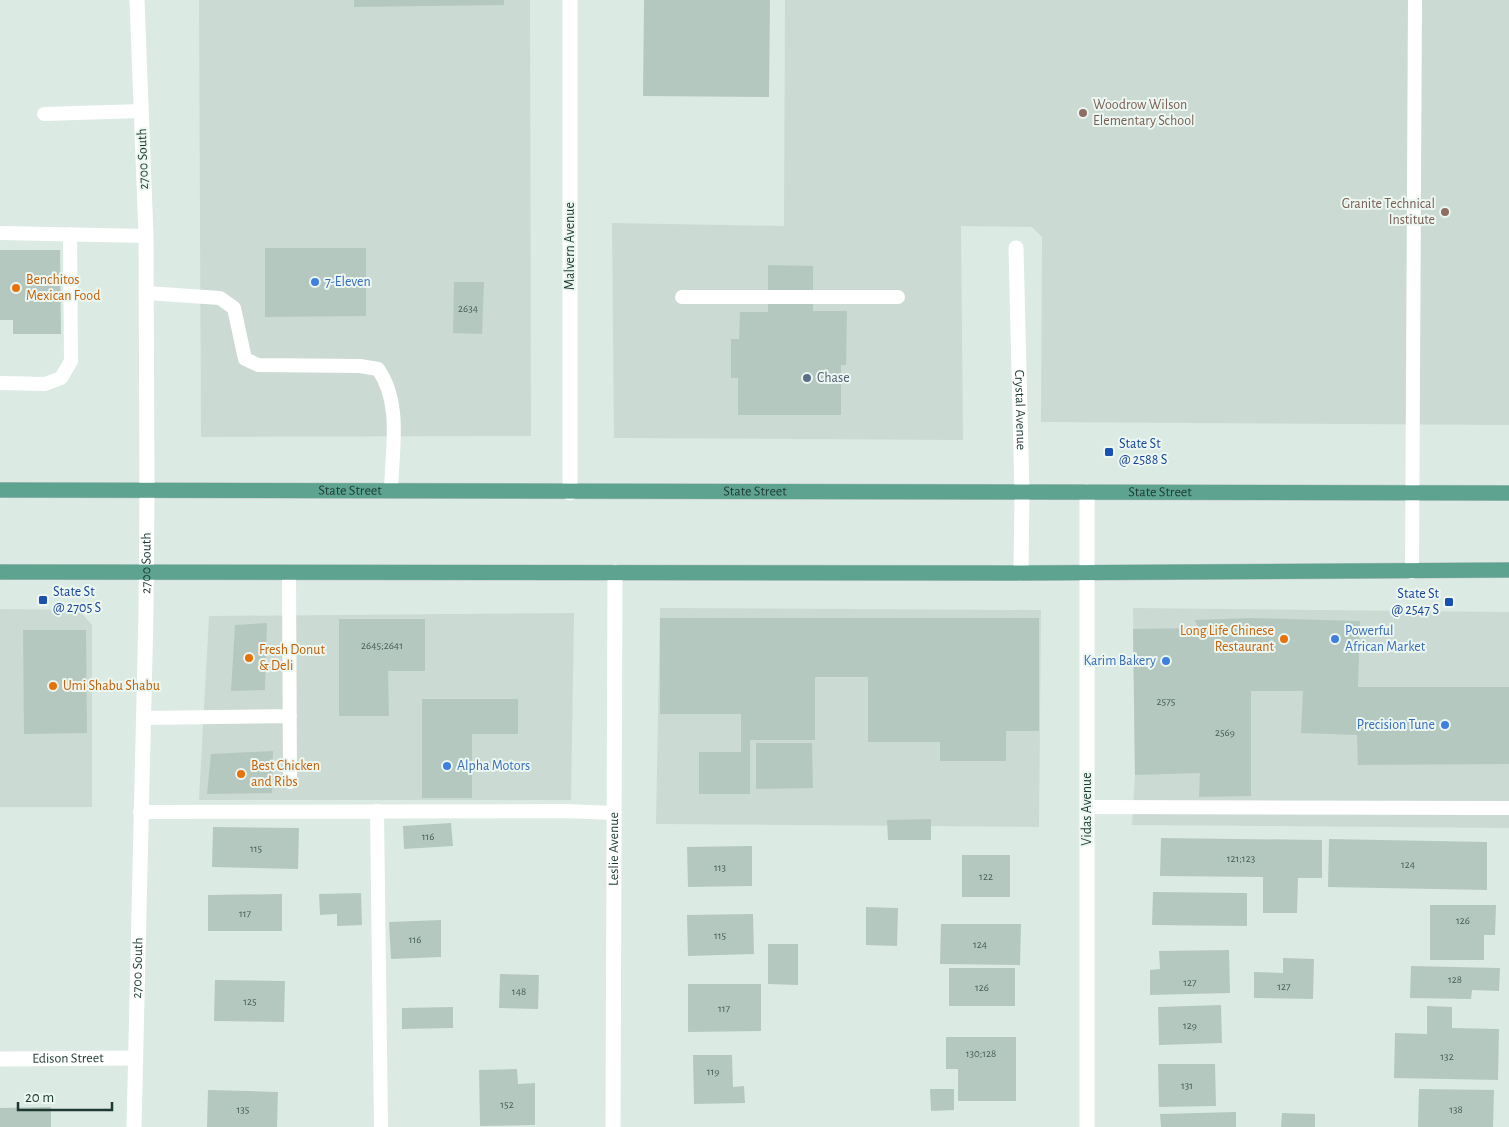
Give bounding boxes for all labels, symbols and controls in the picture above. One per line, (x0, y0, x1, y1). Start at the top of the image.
place label: Woodrow Wilson Elementary School (1093, 98, 1195, 128)
marker: Woodrow Wilson Elementary School (1077, 107, 1089, 119)
street label: 2700 South (135, 128, 151, 190)
place label: Granite Technical Institute (1342, 197, 1435, 227)
street label: Malvern Avenue (563, 202, 577, 290)
marker: Granite Technical Institute (1439, 206, 1451, 218)
place label: Benchitos Mexican Food (26, 273, 100, 303)
place label: 7-Eleven (325, 275, 371, 289)
marker: 7-Eleven (309, 276, 321, 288)
marker: Benchitos Mexican Food (10, 282, 22, 294)
house number: 2634 (458, 303, 478, 314)
street label: Crystal Avenue (1012, 370, 1028, 450)
place label: Chase (817, 371, 850, 385)
marker: Chase (801, 372, 813, 384)
place label: State St @ 2588 S (1119, 437, 1167, 467)
marker: State St @ 2588 S (1103, 446, 1115, 458)
street label: State Street (318, 484, 382, 498)
street label: State Street (723, 484, 787, 499)
street label: State Street (1128, 485, 1192, 499)
street label: 2700 South (139, 532, 154, 594)
place label: State St @ 2705 S (53, 585, 101, 615)
place label: State St @ 2547 S (1391, 587, 1440, 617)
marker: State St @ 2705 S (37, 594, 49, 606)
marker: State St @ 2547 S (1443, 596, 1455, 608)
place label: Long Life Chinese Restaurant (1180, 624, 1275, 654)
place label: Powerful African Market (1345, 624, 1426, 654)
marker: Long Life Chinese Restaurant (1278, 633, 1290, 645)
marker: Powerful African Market (1329, 633, 1341, 645)
house number: 2645;2641 (361, 640, 403, 651)
place label: Fresh Donut & Deli (259, 643, 325, 673)
marker: Fresh Donut & Deli (243, 652, 255, 664)
place label: Karim Bakery (1083, 654, 1156, 668)
marker: Karim Bakery (1160, 655, 1172, 667)
place label: Umi Shabu Shabu (63, 679, 160, 693)
marker: Umi Shabu Shabu (47, 680, 59, 692)
house number: 2575 (1157, 696, 1176, 707)
place label: Precision Tune (1357, 718, 1435, 732)
marker: Precision Tune (1439, 719, 1451, 731)
house number: 2569 (1215, 727, 1235, 738)
place label: Best Chicken and Ribs (251, 759, 320, 789)
place label: Alpha Motors (457, 759, 530, 773)
marker: Alpha Motors (441, 760, 453, 772)
marker: Best Chicken and Ribs (235, 768, 247, 780)
street label: Vidas Avenue (1080, 772, 1094, 846)
street label: Leslie Avenue (607, 812, 621, 886)
house number: 116 (422, 831, 434, 842)
house number: 115 (250, 843, 262, 854)
house number: 121;123 (1227, 853, 1256, 864)
house number: 124 (1401, 859, 1415, 870)
house number: 113 (714, 862, 727, 873)
house number: 122 (979, 871, 993, 882)
house number: 117 (239, 908, 251, 919)
house number: 126 (1456, 915, 1470, 926)
house number: 115 (714, 930, 726, 941)
house number: 116 (409, 934, 421, 945)
street label: 2700 South (130, 937, 145, 999)
house number: 124 (973, 939, 987, 950)
house number: 128 (1448, 974, 1462, 985)
house number: 127 (1183, 977, 1197, 988)
house number: 127 (1277, 981, 1291, 992)
house number: 126 (975, 982, 989, 993)
house number: 148 (512, 986, 526, 997)
house number: 125 (243, 996, 257, 1007)
house number: 117 (718, 1003, 730, 1014)
house number: 129 (1183, 1020, 1197, 1031)
house number: 130;128 (966, 1048, 996, 1059)
street label: Edison Street (32, 1051, 104, 1066)
house number: 132 (1440, 1051, 1454, 1062)
house number: 119 (707, 1066, 719, 1077)
scale bar (18, 1080, 111, 1112)
house number: 131 (1181, 1080, 1193, 1091)
text: 20 m (25, 1090, 54, 1105)
house number: 152 (500, 1099, 514, 1110)
house number: 135 (237, 1104, 250, 1115)
house number: 138 (1449, 1104, 1463, 1115)

